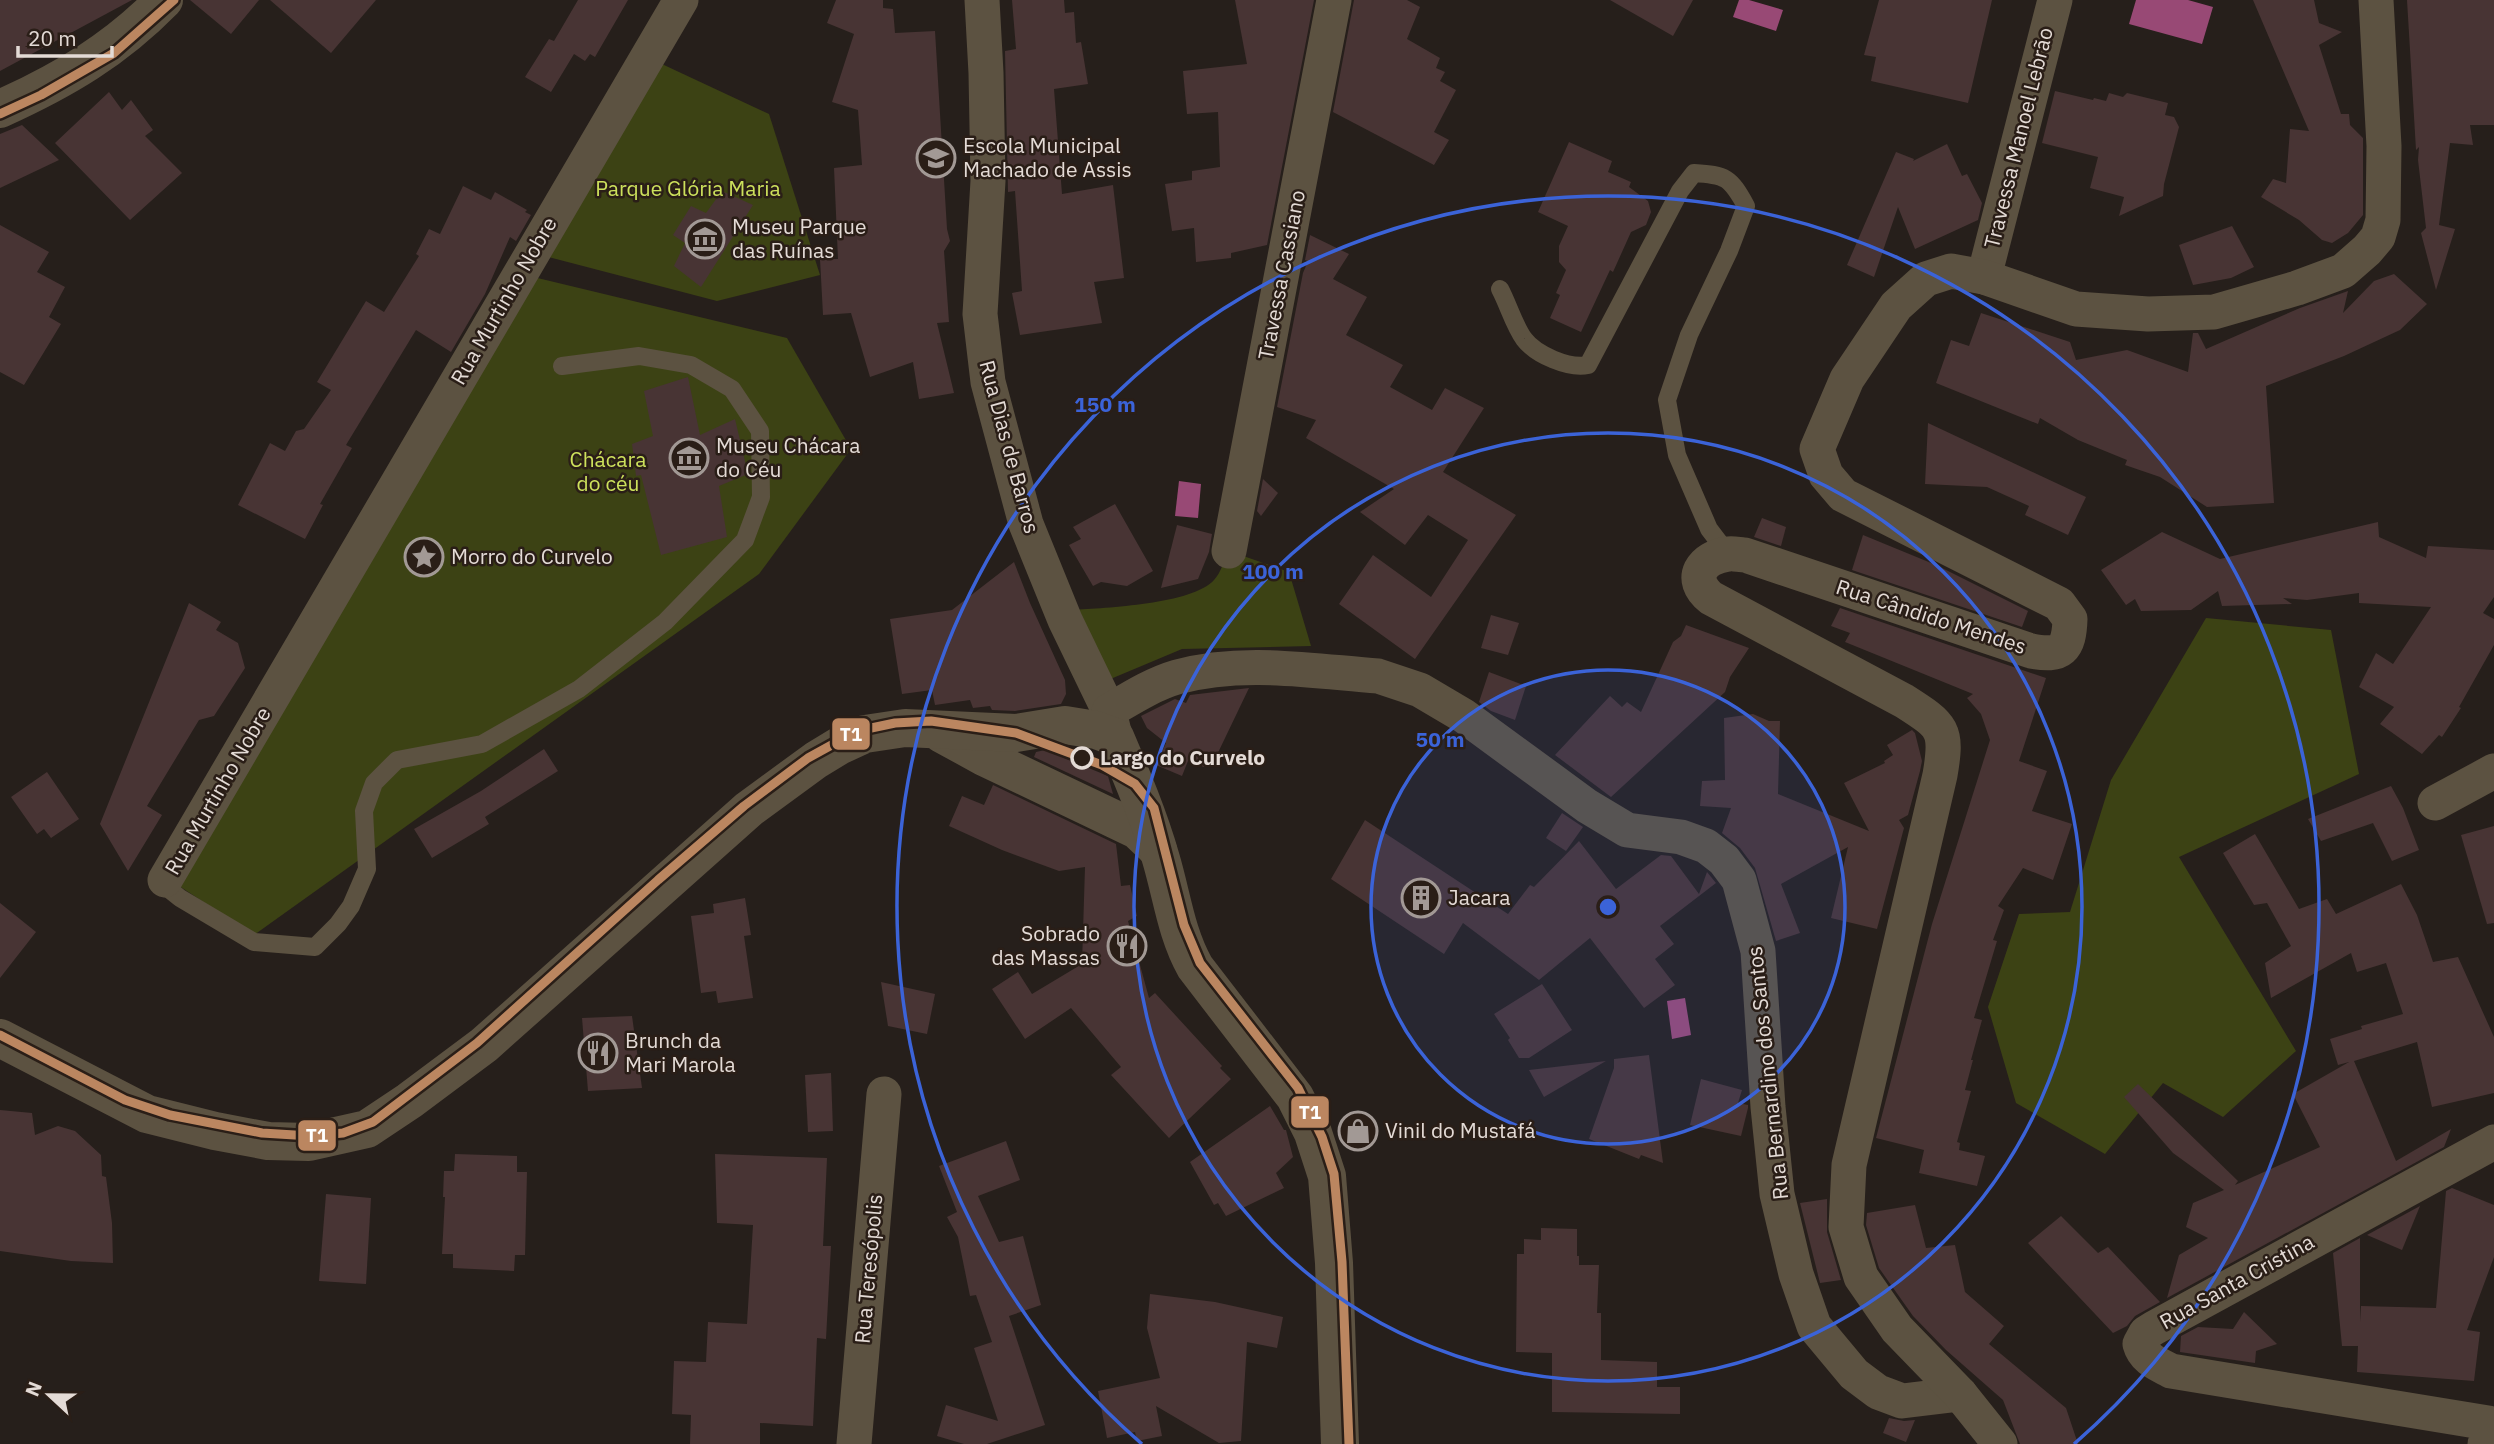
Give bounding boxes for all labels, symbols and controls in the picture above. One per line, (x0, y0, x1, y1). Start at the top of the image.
scale bar (18, 14, 112, 58)
text: 20 m (28, 24, 77, 52)
street label: Travessa Manoel Lebrão (1977, 24, 2059, 251)
place label: Escola Municipal Machado de Assis (963, 131, 1132, 183)
school or university icon: Escola Municipal Machado de Assis (915, 137, 957, 179)
park label: Parque Glória Maria (595, 174, 781, 202)
street label: Travessa Cassiano (1251, 187, 1311, 362)
street label: Rua Murtinho Nobre (444, 211, 563, 390)
place label: Museu Parque das Ruínas (732, 212, 867, 264)
museum icon: Museu Parque das Ruínas (684, 218, 726, 260)
street label: Rua Dias de Barros (973, 357, 1047, 536)
text: 150 m (1074, 390, 1136, 418)
place label: Museu Chácara do Céu (716, 431, 860, 483)
museum icon: Museu Chácara do Céu (668, 437, 710, 479)
park label: Chácara do céu (570, 445, 646, 497)
place icon: Morro do Curvelo (403, 536, 445, 578)
place label: Morro do Curvelo (451, 542, 613, 570)
text: 100 m (1242, 557, 1304, 585)
street label: Rua Cândido Mendes (1833, 572, 2030, 660)
street label: Rua Murtinho Nobre (158, 701, 277, 880)
line badge: T1 (831, 717, 871, 751)
text: T1 (840, 722, 863, 746)
text: 50 m (1416, 725, 1464, 753)
place label: Largo do Curvelo (1100, 743, 1265, 771)
marker: Largo do Curvelo (1071, 747, 1093, 769)
building icon: Jacara (1400, 877, 1442, 919)
place label: Jacara (1448, 883, 1511, 911)
centre of rings (1596, 895, 1620, 919)
place label: Sobrado das Massas (991, 919, 1100, 971)
restaurant icon: Sobrado das Massas (1106, 925, 1148, 967)
street label: Rua Bernardino dos Santos (1740, 945, 1794, 1201)
place label: Brunch da Mari Marola (625, 1026, 736, 1078)
restaurant icon: Brunch da Mari Marola (577, 1032, 619, 1074)
line badge: T1 (1290, 1095, 1330, 1129)
text: T1 (1299, 1100, 1322, 1124)
shop icon: Vinil do Mustafá (1337, 1110, 1379, 1152)
place label: Vinil do Mustafá (1385, 1116, 1535, 1144)
line badge: T1 (297, 1119, 337, 1152)
text: T1 (306, 1123, 329, 1147)
street label: Rua Teresópolis (848, 1193, 888, 1345)
street label: Rua Santa Cristina (2154, 1227, 2319, 1335)
north arrow (14, 1360, 84, 1430)
text: N (20, 1378, 47, 1400)

